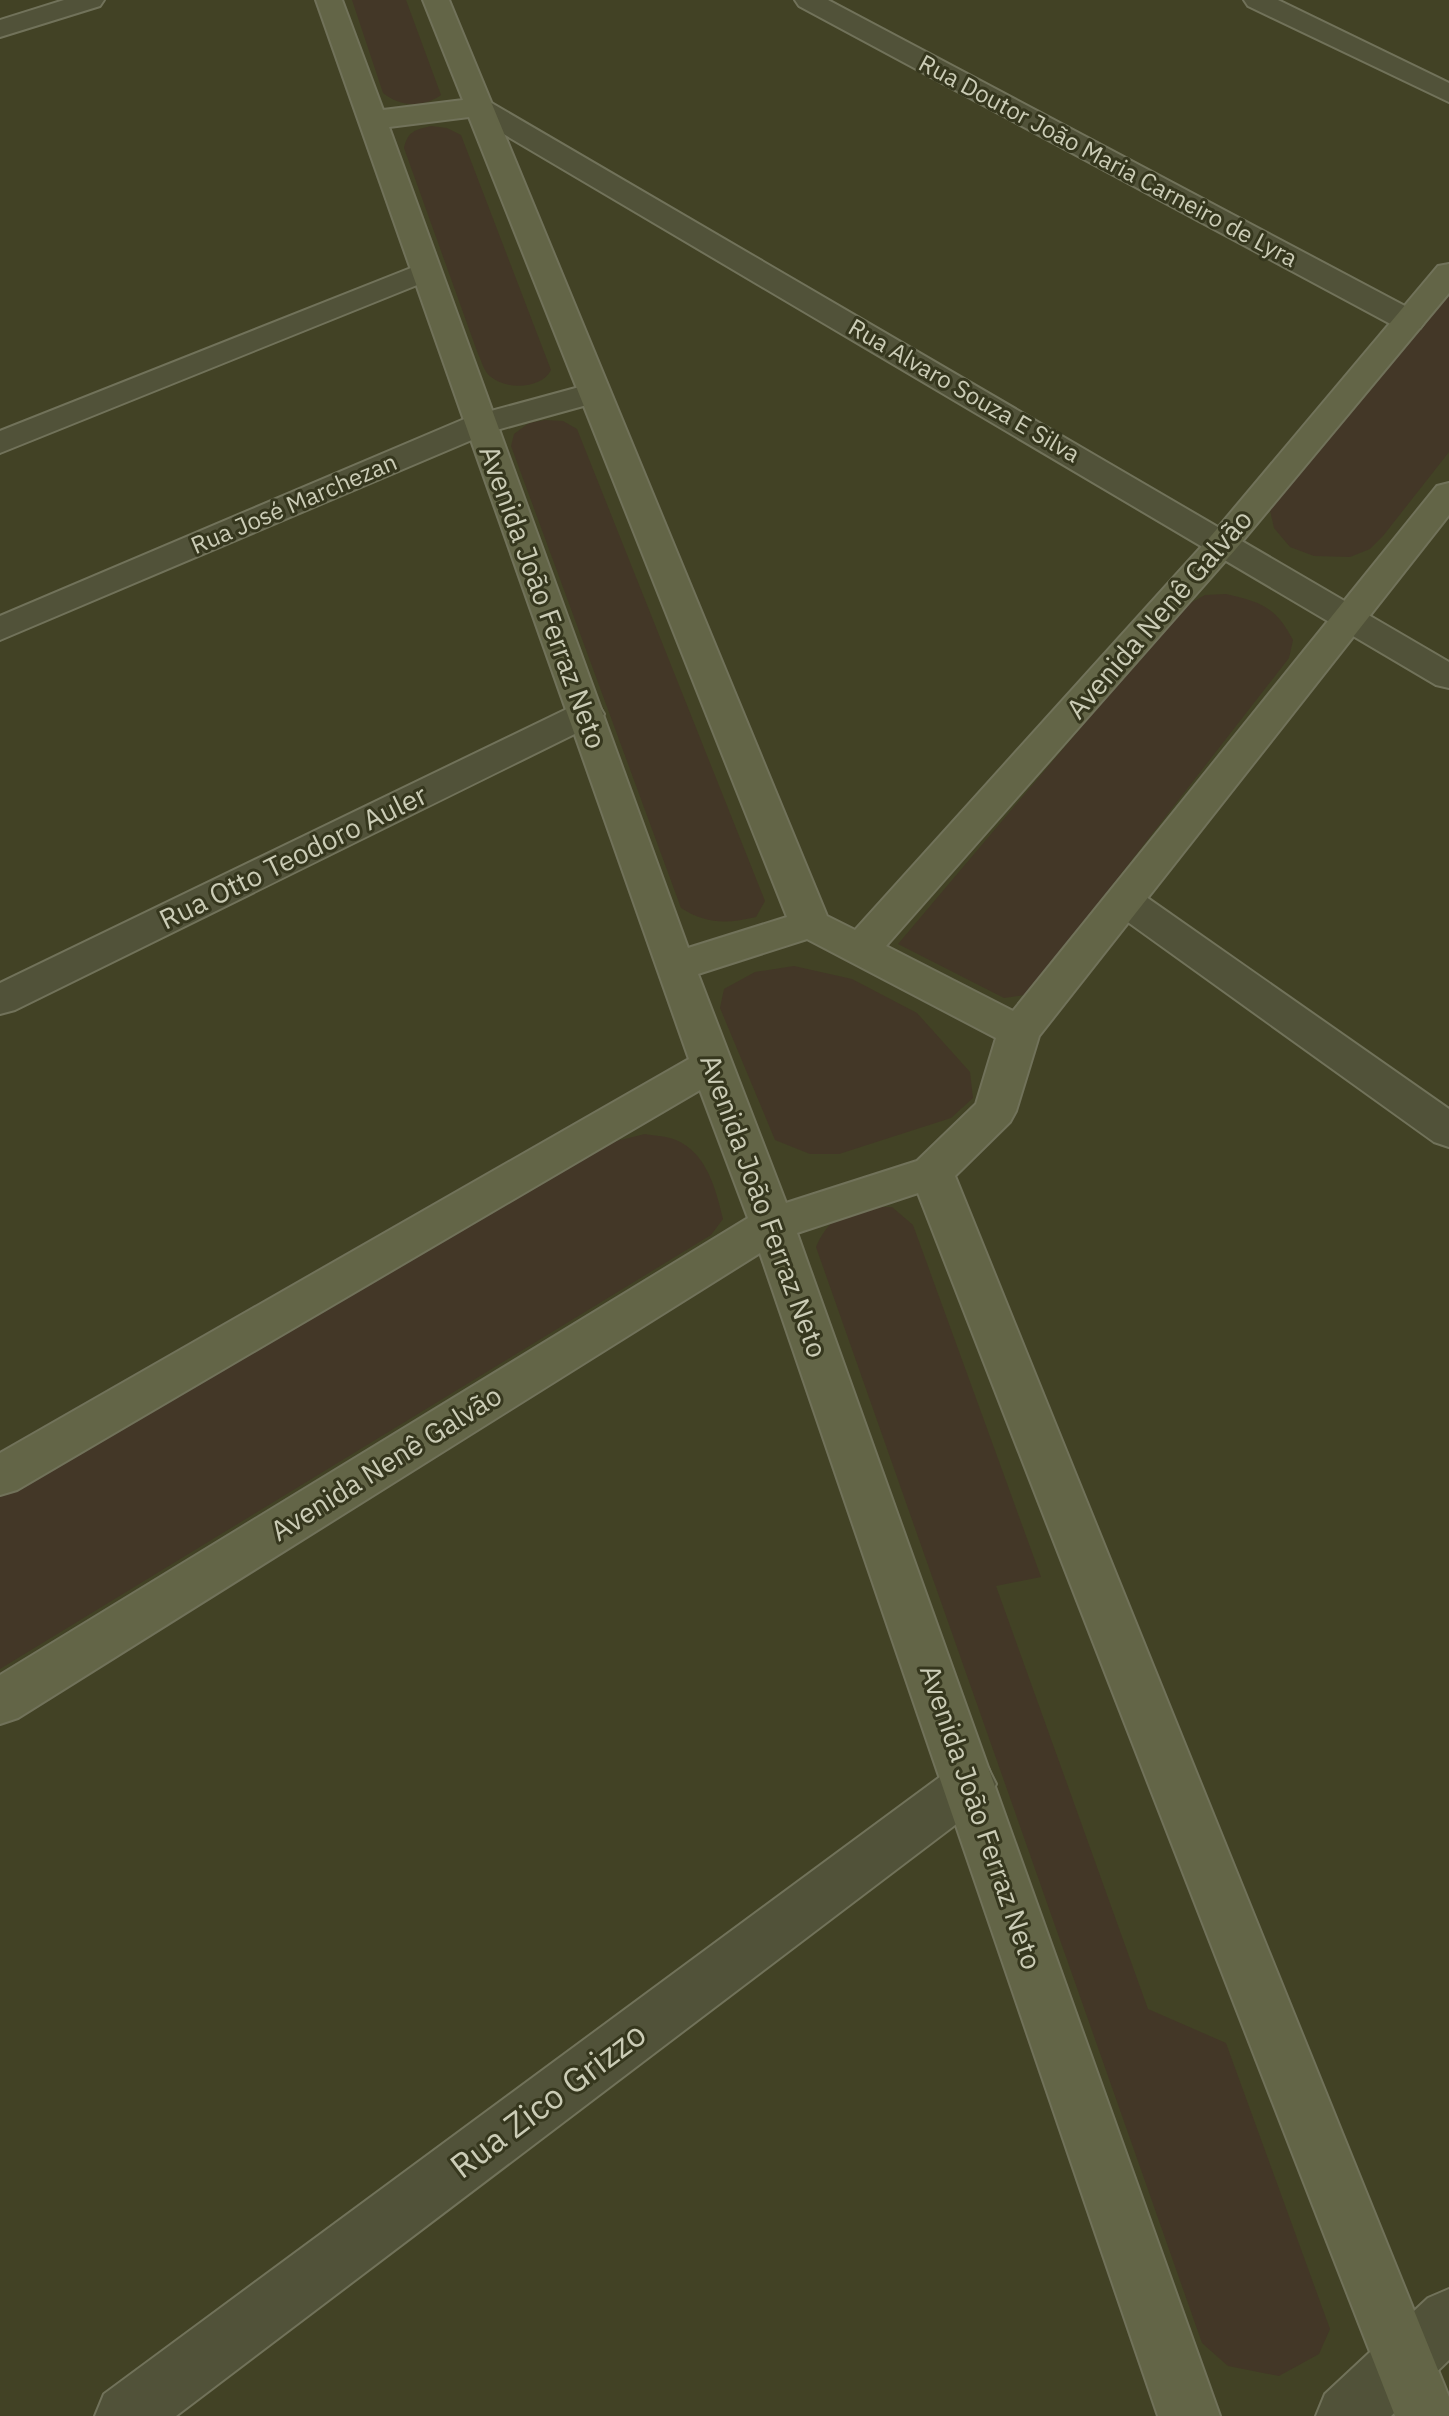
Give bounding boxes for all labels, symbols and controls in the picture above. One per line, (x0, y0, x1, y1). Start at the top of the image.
street label: Rua Doutor João Maria Carneiro de Lyra (914, 46, 1304, 274)
street label: Rua Alvaro Souza E Silva (843, 311, 1086, 470)
street label: Avenida João Ferraz Neto (471, 440, 616, 754)
street label: Rua José Marchezan (186, 445, 402, 561)
street label: Avenida Nenê Galvão (1057, 501, 1260, 726)
street label: Rua Otto Teodoro Auler (153, 776, 433, 938)
street label: Avenida João Ferraz Neto (692, 1049, 837, 1363)
street label: Avenida Nenê Galvão (263, 1376, 508, 1549)
street label: Avenida João Ferraz Neto (912, 1659, 1051, 1974)
street label: Rua Zico Grizzo (441, 2011, 654, 2187)

